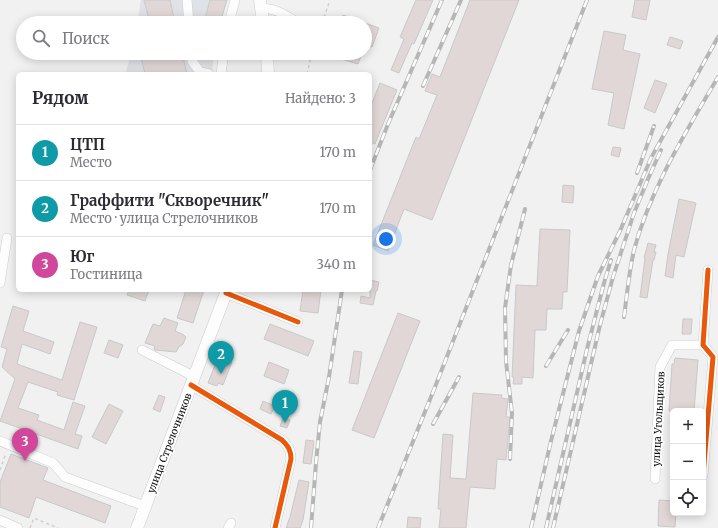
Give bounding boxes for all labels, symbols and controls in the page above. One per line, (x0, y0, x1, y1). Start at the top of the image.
search box (16, 16, 372, 60)
icon: search (30, 27, 52, 49)
text: Поиск (62, 29, 109, 48)
text: Рядом (32, 87, 88, 109)
text: Найдено: 3 (285, 90, 356, 107)
text: ЦТП (70, 135, 105, 154)
text: 1 (42, 144, 48, 161)
text: 170 m (319, 144, 356, 161)
text: Место (70, 154, 112, 171)
text: Граффити "Скворечник" (70, 191, 269, 210)
text: 2 (41, 200, 49, 217)
text: 170 m (319, 200, 356, 217)
text: Место · улица Стрелочников (70, 210, 258, 227)
your location (376, 229, 396, 249)
text: Юг (70, 247, 94, 266)
text: 3 (41, 256, 49, 273)
text: 340 m (317, 256, 356, 273)
text: Гостиница (70, 266, 143, 283)
pin: 2 (208, 341, 234, 374)
street label: улица Угольщиков (650, 371, 667, 467)
pin: 1 (272, 390, 298, 423)
street label: улица Стрелочников (144, 391, 195, 495)
map controls (670, 408, 706, 516)
button: + (670, 408, 706, 444)
pin: 3 (12, 428, 38, 461)
button: − (670, 444, 706, 480)
button: locate (670, 480, 706, 516)

